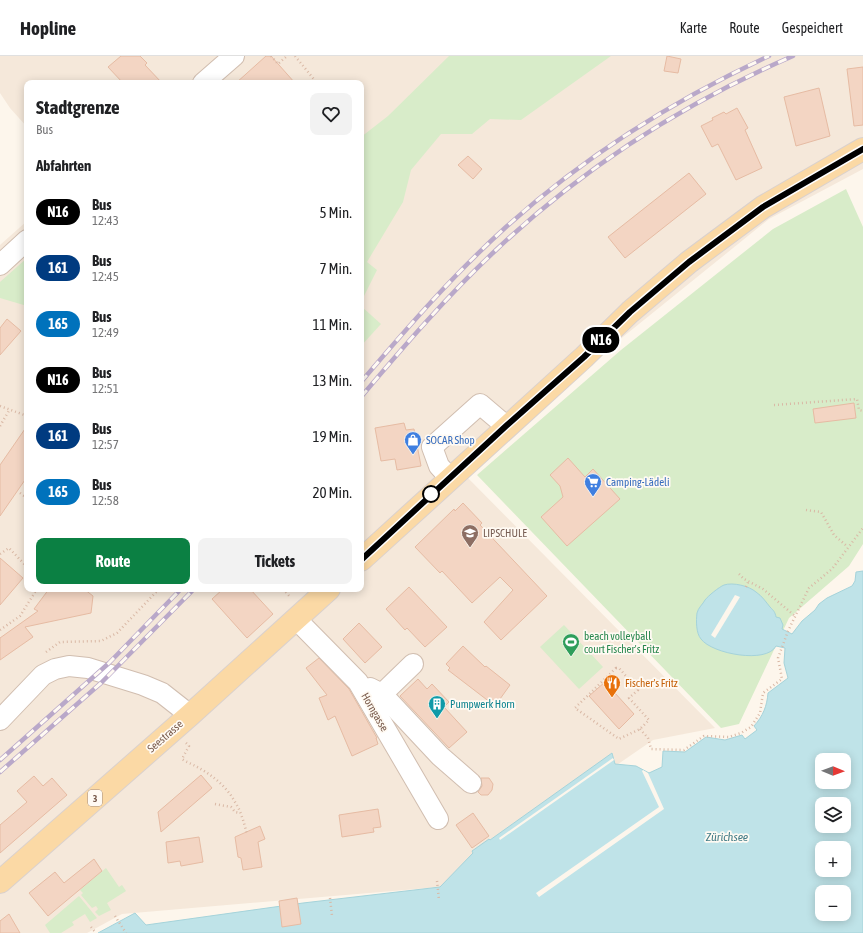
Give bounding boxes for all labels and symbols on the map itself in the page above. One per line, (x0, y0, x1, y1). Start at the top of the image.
line badge: N16 (578, 327, 624, 353)
shop icon: SOCAR Shop (403, 430, 423, 455)
place label: SOCAR Shop (426, 434, 475, 446)
supermarket icon: Camping-Lädeli (583, 472, 603, 497)
place label: Camping-Lädeli (606, 476, 670, 488)
unlabelled marker (422, 485, 440, 503)
school or university icon: LIPSCHULE (460, 523, 480, 548)
place label: LIPSCHULE (483, 527, 527, 539)
place label: beach volleyball court Fischer's Fritz (584, 630, 659, 655)
sports icon: beach volleyball court Fischer's Fritz (561, 632, 581, 657)
restaurant icon: Fischer's Fritz (602, 673, 622, 698)
place label: Fischer's Fritz (625, 677, 678, 689)
street label: Horngasse (359, 691, 391, 733)
building icon: Pumpwerk Horn (427, 694, 447, 719)
place label: Pumpwerk Horn (450, 698, 515, 710)
street label: Seestrasse (145, 718, 185, 754)
north arrow (815, 753, 851, 789)
road number: 3 (88, 790, 102, 806)
water label: Zürichsee (706, 830, 749, 844)

